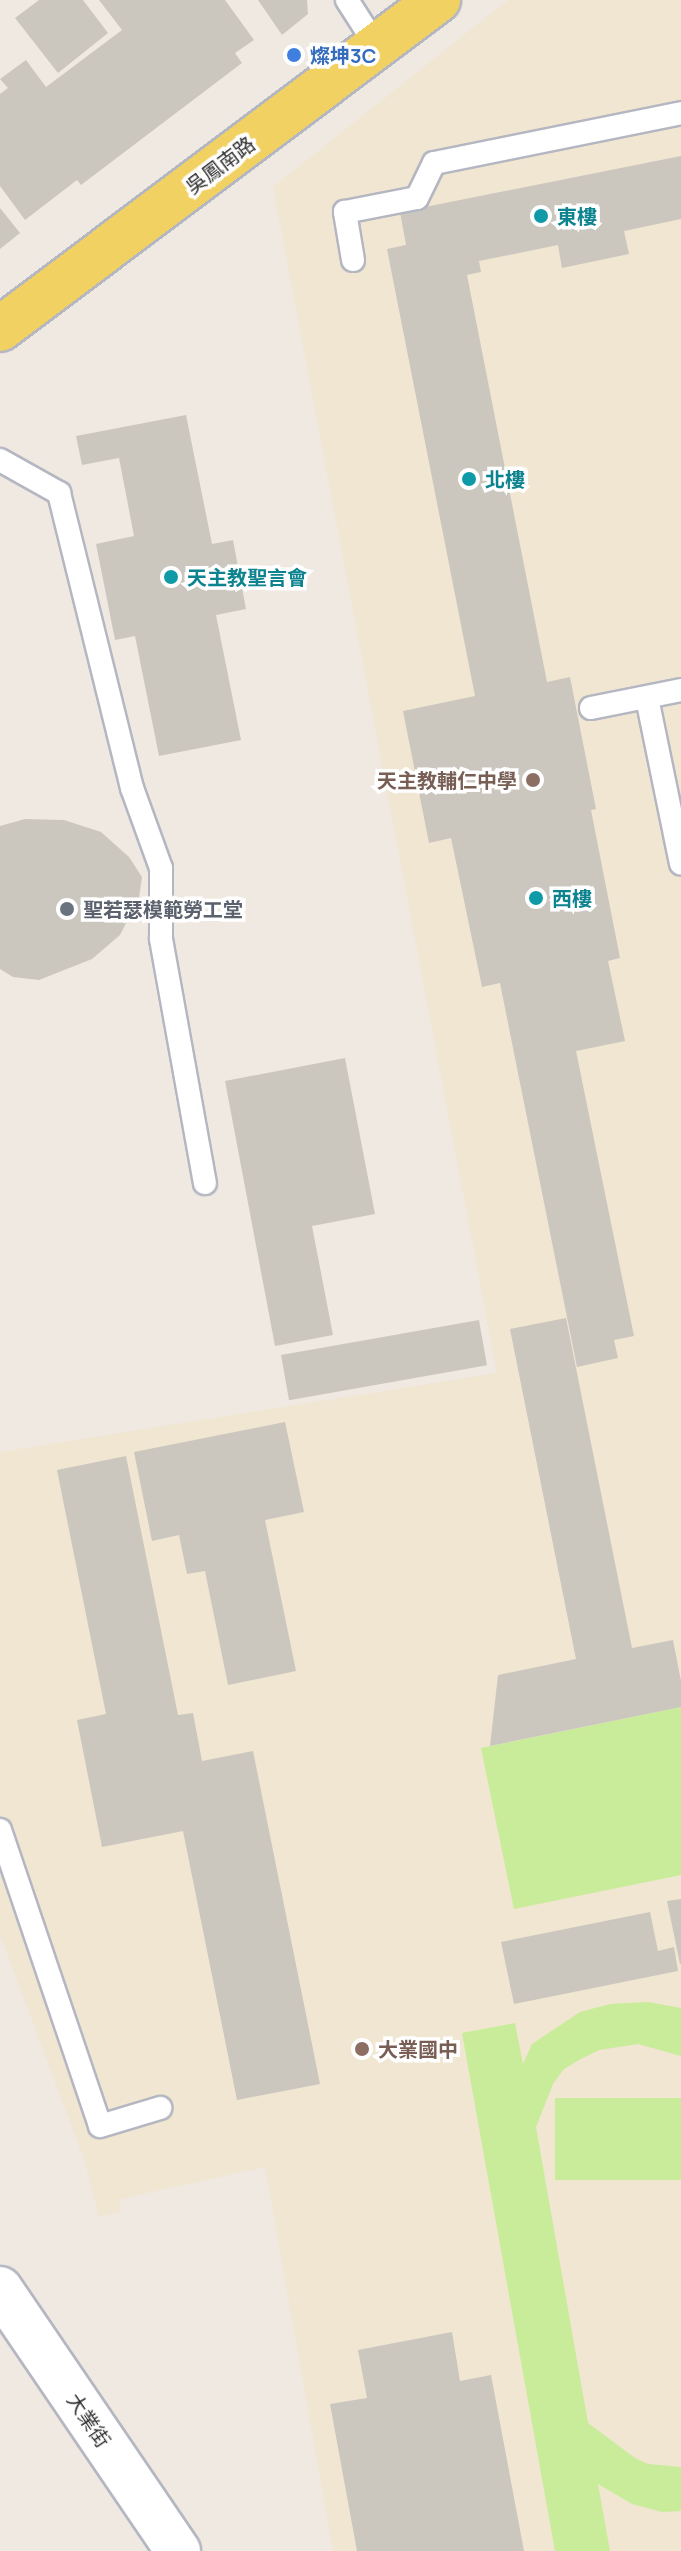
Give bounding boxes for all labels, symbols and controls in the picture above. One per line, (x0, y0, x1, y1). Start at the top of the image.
place label: 燦坤3C (310, 43, 376, 67)
marker: 燦坤3C (285, 46, 303, 64)
street label: 吳鳳南路 (181, 131, 259, 199)
place label: 東樓 (557, 204, 597, 228)
marker: 東樓 (532, 207, 550, 225)
place label: 北樓 (485, 467, 525, 491)
marker: 北樓 (460, 470, 478, 488)
place label: 天主教聖言會 (187, 565, 307, 589)
marker: 天主教聖言會 (162, 568, 180, 586)
place label: 天主教輔仁中學 (377, 768, 517, 792)
marker: 天主教輔仁中學 (524, 771, 542, 789)
place label: 西樓 (552, 886, 592, 910)
marker: 西樓 (527, 889, 545, 907)
place label: 聖若瑟模範勞工堂 (83, 897, 243, 921)
marker: 聖若瑟模範勞工堂 (58, 900, 76, 918)
place label: 大業國中 (378, 2037, 458, 2061)
marker: 大業國中 (353, 2040, 371, 2058)
street label: 大業街 (62, 2388, 116, 2452)

